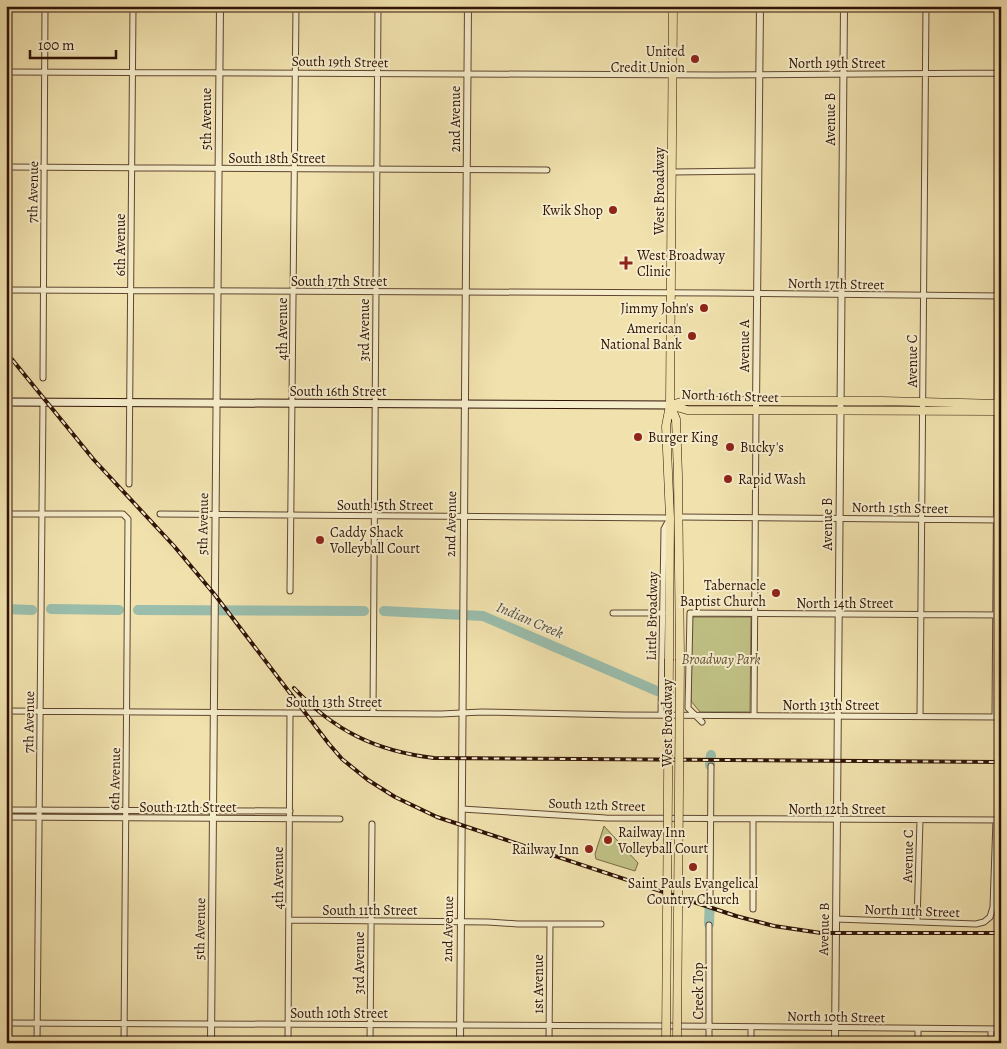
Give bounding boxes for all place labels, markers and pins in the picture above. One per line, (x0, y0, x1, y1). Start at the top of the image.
place label: United Credit Union (611, 42, 685, 77)
marker: United Credit Union (689, 53, 701, 65)
place label: Kwik Shop (542, 201, 603, 220)
marker: Kwik Shop (607, 204, 619, 216)
place label: West Broadway Clinic (636, 246, 726, 281)
marker: West Broadway Clinic (619, 256, 633, 270)
place label: Jimmy John's (621, 299, 694, 318)
marker: Jimmy John's (698, 302, 710, 314)
place label: American National Bank (600, 319, 682, 354)
marker: American National Bank (686, 330, 698, 342)
place label: Burger King (648, 428, 718, 447)
marker: Burger King (632, 431, 644, 443)
place label: Bucky's (740, 438, 784, 457)
marker: Bucky's (724, 441, 736, 453)
place label: Rapid Wash (738, 470, 807, 489)
marker: Rapid Wash (722, 473, 734, 485)
place label: Caddy Shack Volleyball Court (329, 523, 420, 558)
marker: Caddy Shack Volleyball Court (314, 534, 326, 546)
place label: Tabernacle Baptist Church (680, 576, 767, 611)
marker: Tabernacle Baptist Church (770, 587, 782, 599)
place label: Railway Inn Volleyball Court (617, 823, 708, 858)
marker: Railway Inn Volleyball Court (602, 834, 614, 846)
place label: Railway Inn (512, 840, 579, 859)
marker: Railway Inn (583, 843, 595, 855)
marker: Saint Pauls Evangelical Country Church (687, 861, 699, 873)
place label: Saint Pauls Evangelical Country Church (628, 874, 759, 909)

